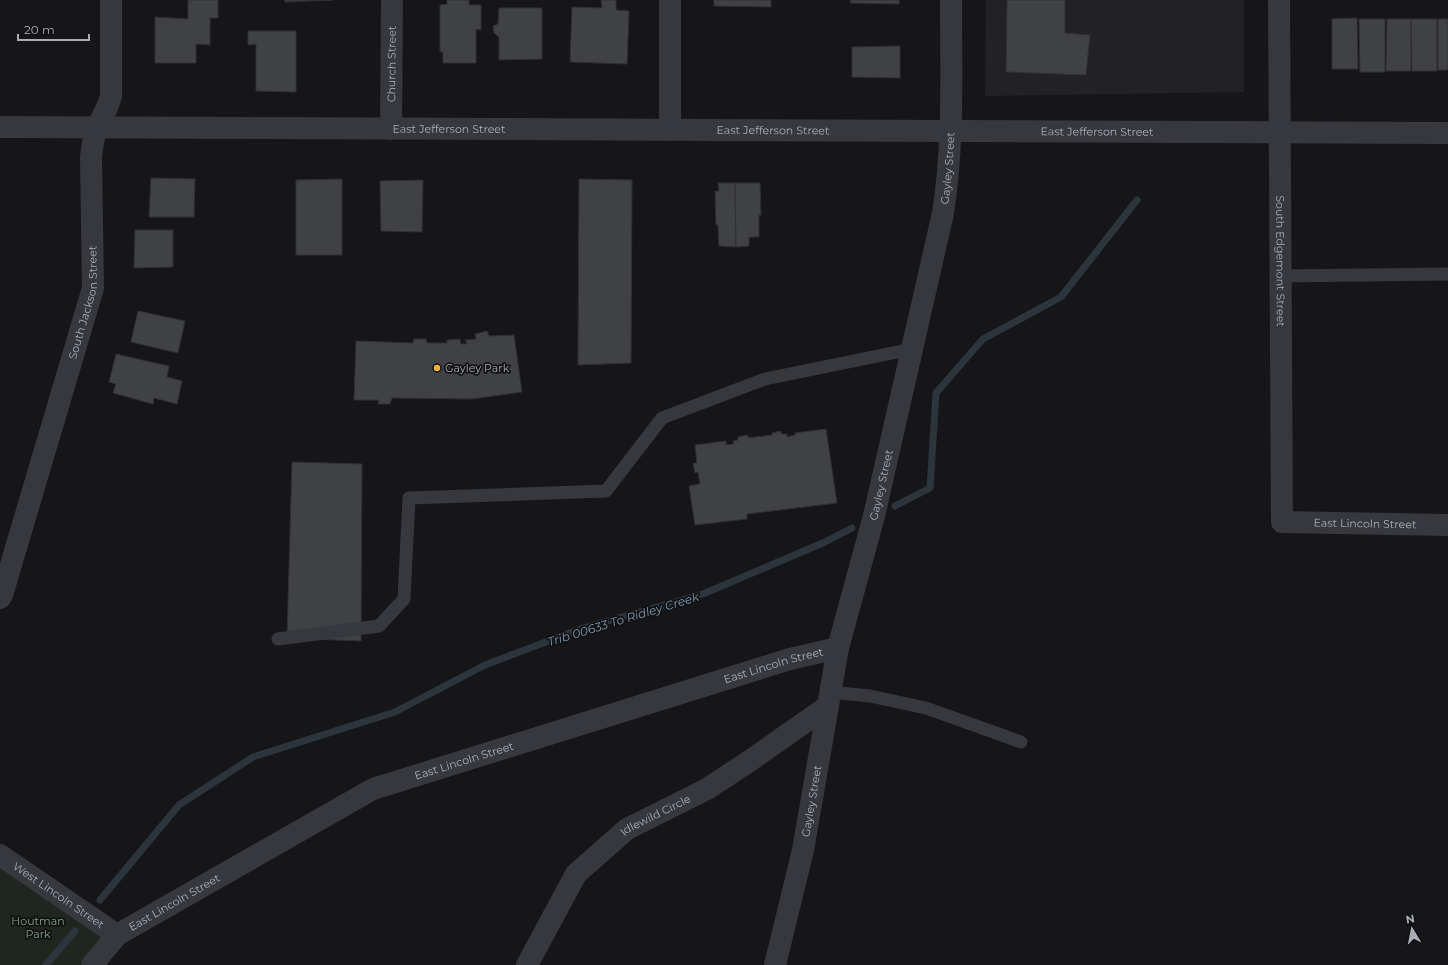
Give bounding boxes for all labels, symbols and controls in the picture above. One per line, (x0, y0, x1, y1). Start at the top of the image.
scale bar (18, 16, 89, 42)
text: 20 m (24, 22, 55, 37)
street label: Church Street (384, 25, 399, 102)
street label: East Jefferson Street (392, 122, 506, 136)
street label: East Jefferson Street (716, 123, 830, 137)
street label: East Jefferson Street (1040, 124, 1154, 139)
street label: Gayley Street (937, 131, 957, 205)
street label: South Edgemont Street (1273, 195, 1288, 327)
street label: South Jackson Street (65, 245, 100, 361)
place label: Gayley Park (445, 361, 510, 375)
marker: Gayley Park (432, 363, 442, 373)
street label: Gayley Street (866, 448, 896, 522)
street label: East Lincoln Street (1313, 516, 1417, 531)
water label: Trib 00633 To Ridley Creek (545, 589, 701, 649)
street label: East Lincoln Street (722, 644, 825, 686)
street label: East Lincoln Street (413, 738, 516, 783)
street label: Gayley Street (798, 764, 825, 838)
street label: Idlewild Circle (617, 791, 693, 839)
street label: West Lincoln Street (10, 859, 107, 931)
street label: East Lincoln Street (126, 870, 223, 934)
north arrow (1392, 909, 1432, 949)
text: N (1405, 911, 1416, 927)
park label: Houtman Park (11, 914, 65, 941)

